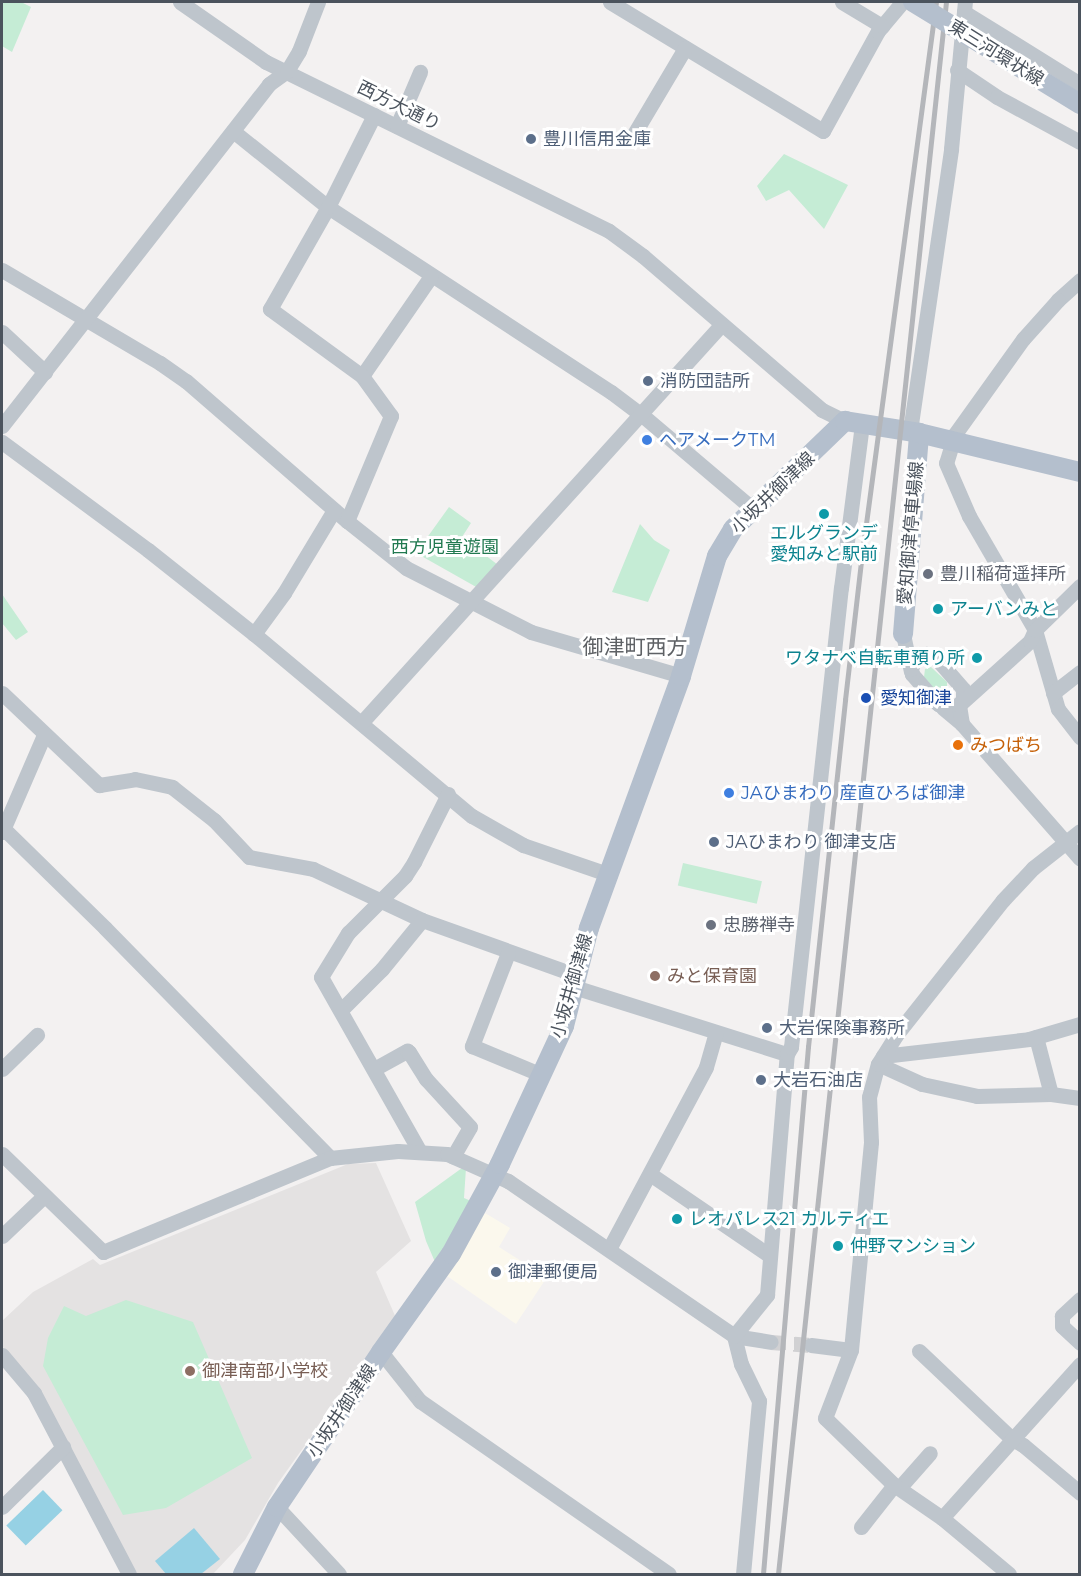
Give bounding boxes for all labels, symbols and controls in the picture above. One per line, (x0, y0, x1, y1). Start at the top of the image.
street label: 東三河環状線 (944, 15, 1048, 91)
street label: 西方大通り (354, 77, 444, 135)
place label: 豊川信用金庫 (543, 128, 651, 150)
marker: 豊川信用金庫 (524, 132, 538, 146)
place label: 消防団詰所 (660, 370, 750, 392)
marker: 消防団詰所 (641, 374, 655, 388)
place label: ヘアメークTM (659, 429, 777, 451)
marker: ヘアメークTM (640, 433, 654, 447)
street label: 小坂井御津線 (727, 448, 819, 538)
street label: 愛知御津停車場線 (894, 460, 928, 606)
marker: エルグランデ 愛知みと駅前 (817, 507, 831, 521)
place label: エルグランデ 愛知みと駅前 (770, 523, 878, 566)
park label: 西方児童遊園 (391, 536, 499, 558)
place label: 豊川稲荷遥拝所 (940, 563, 1066, 585)
marker: 豊川稲荷遥拝所 (921, 567, 935, 581)
place label: アーバンみと (950, 598, 1057, 620)
marker: アーバンみと (931, 602, 945, 616)
district label: 御津町西方 (583, 634, 687, 660)
place label: ワタナベ自転車預り所 (785, 647, 965, 669)
marker: ワタナベ自転車預り所 (970, 651, 984, 665)
place label: 愛知御津 (880, 687, 952, 709)
marker: 愛知御津 (857, 689, 875, 707)
place label: みつばち (970, 734, 1042, 756)
marker: みつばち (951, 738, 965, 752)
place label: JAひまわり 産直ひろば御津 (741, 782, 965, 804)
marker: JAひまわり 産直ひろば御津 (722, 786, 736, 800)
place label: JAひまわり 御津支店 (726, 831, 896, 853)
marker: JAひまわり 御津支店 (707, 835, 721, 849)
place label: 忠勝禅寺 (723, 914, 795, 936)
marker: 忠勝禅寺 (704, 918, 718, 932)
street label: 小坂井御津線 (547, 931, 597, 1041)
place label: みと保育園 (667, 965, 757, 987)
marker: みと保育園 (648, 969, 662, 983)
place label: 大岩保険事務所 (779, 1017, 905, 1039)
marker: 大岩保険事務所 (760, 1021, 774, 1035)
place label: 大岩石油店 (773, 1069, 863, 1091)
marker: 大岩石油店 (754, 1073, 768, 1087)
place label: レオパレス21 カルティエ (689, 1208, 890, 1230)
marker: レオパレス21 カルティエ (670, 1212, 684, 1226)
place label: 仲野マンション (850, 1235, 976, 1257)
marker: 仲野マンション (831, 1239, 845, 1253)
place label: 御津郵便局 (508, 1261, 598, 1283)
marker: 御津郵便局 (489, 1265, 503, 1279)
place label: 御津南部小学校 (202, 1360, 328, 1382)
street label: 小坂井御津線 (303, 1360, 381, 1462)
marker: 御津南部小学校 (183, 1364, 197, 1378)

